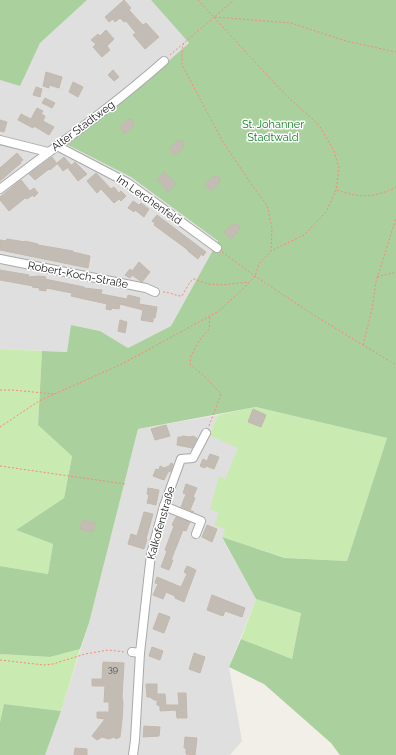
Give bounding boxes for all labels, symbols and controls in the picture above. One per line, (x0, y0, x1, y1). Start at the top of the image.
street label: Alter Stadtweg (49, 98, 117, 154)
park label: St. Johanner Stadtwald (242, 118, 304, 144)
street label: Im Lerchenfeld (114, 173, 184, 228)
street label: Robert-Koch-Straße (27, 259, 130, 291)
street label: Kalkofenstraße (144, 484, 178, 561)
house number: 39 (108, 664, 118, 674)

